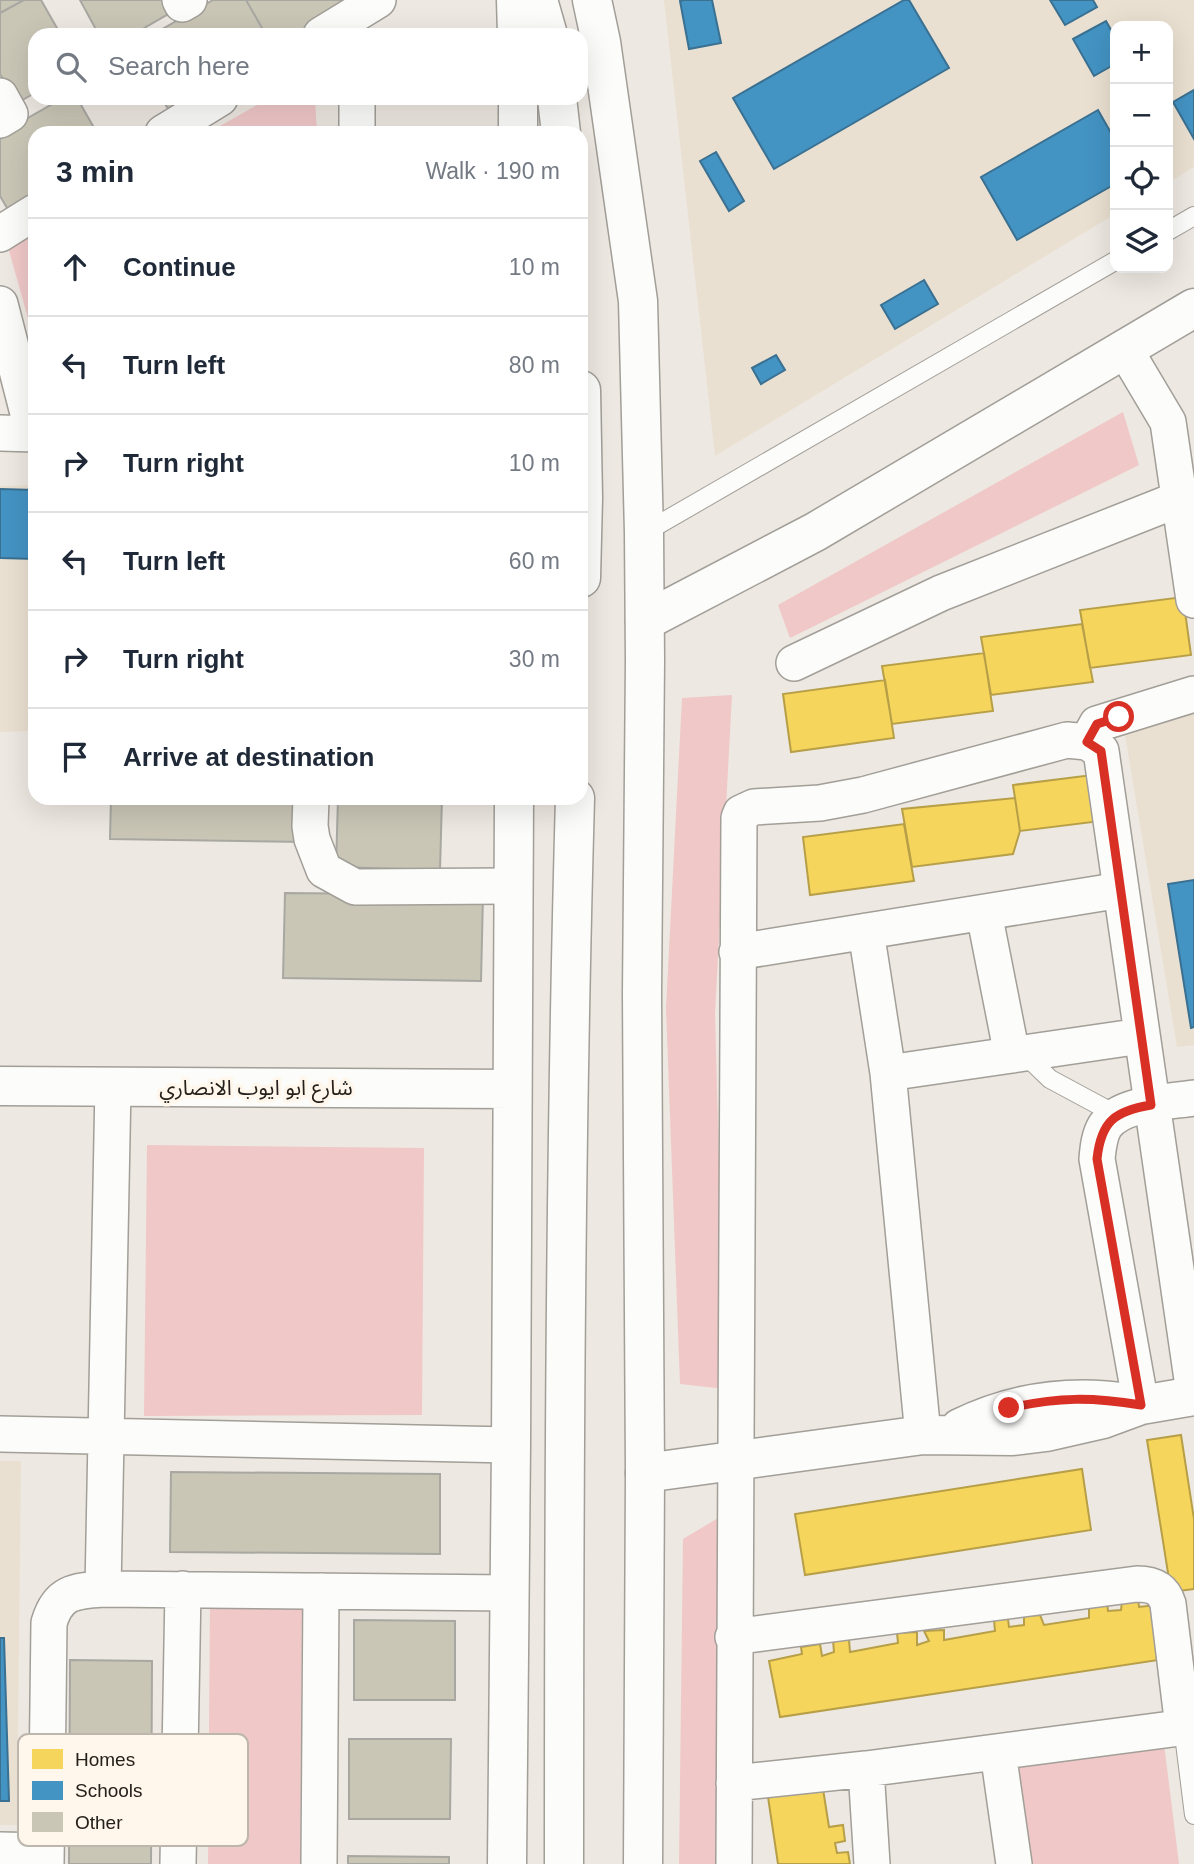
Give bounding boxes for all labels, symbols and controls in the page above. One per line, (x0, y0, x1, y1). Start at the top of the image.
map controls (1110, 21, 1173, 273)
button: + (1110, 21, 1173, 84)
search box (28, 28, 588, 105)
icon: search (52, 48, 90, 86)
text: Search here (108, 51, 250, 81)
button: − (1110, 84, 1173, 147)
button: locate (1110, 147, 1173, 210)
text: 3 min (56, 155, 134, 188)
text: Walk · 190 m (425, 158, 560, 184)
button: layers (1110, 210, 1173, 273)
icon: ahead (56, 248, 94, 286)
text: Continue (123, 252, 236, 282)
text: 10 m (509, 254, 560, 280)
icon: left (56, 346, 94, 384)
text: Turn left (123, 350, 225, 380)
text: 80 m (509, 352, 560, 378)
icon: right (56, 444, 94, 482)
text: Turn right (123, 448, 244, 478)
text: 10 m (509, 450, 560, 476)
icon: left (56, 542, 94, 580)
text: Turn left (123, 546, 225, 576)
text: 60 m (509, 548, 560, 574)
icon: right (56, 640, 94, 678)
text: Turn right (123, 644, 244, 674)
text: 30 m (509, 646, 560, 672)
route start (1103, 701, 1134, 732)
icon: arrive (56, 738, 94, 776)
text: Arrive at destination (123, 742, 374, 772)
street label: شارع ابو ايوب الانصاري (159, 1076, 353, 1103)
route end (993, 1392, 1024, 1423)
legend (18, 1734, 248, 1846)
text: Homes (75, 1749, 135, 1770)
text: Schools (75, 1780, 143, 1801)
text: Other (75, 1812, 123, 1833)

